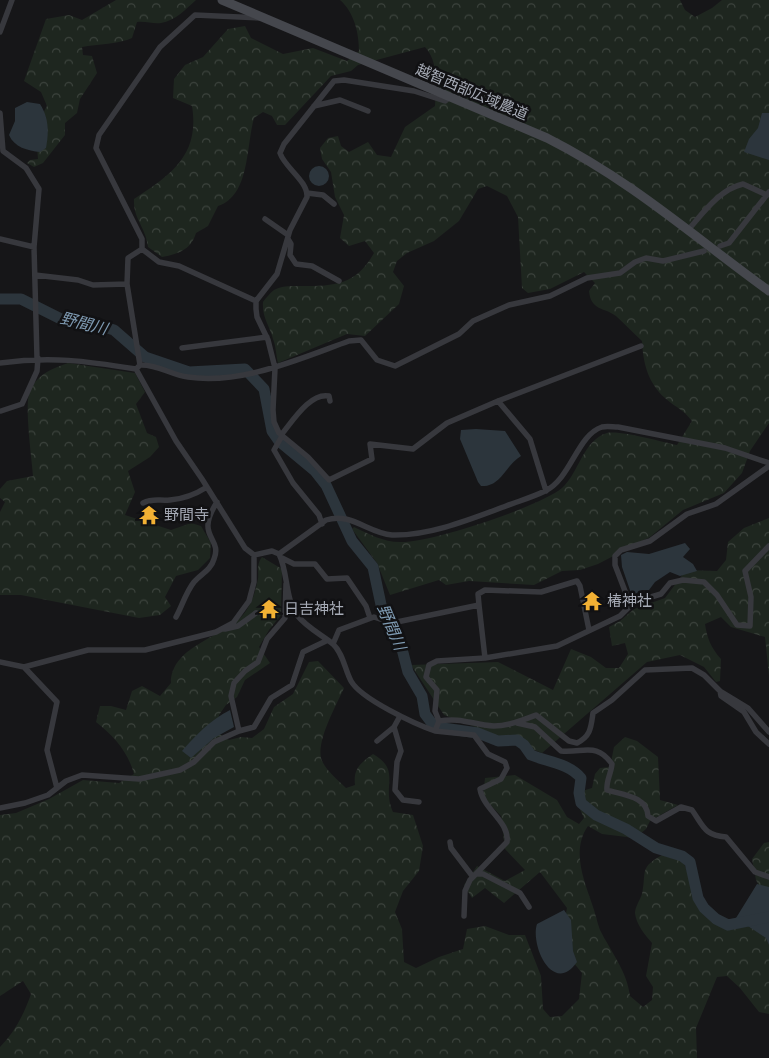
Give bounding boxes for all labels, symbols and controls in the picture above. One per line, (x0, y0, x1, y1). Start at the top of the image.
street label: 越智西部広域農道 (412, 60, 531, 124)
water label: 野間川 (58, 308, 111, 339)
temple icon: 野間寺 (138, 504, 160, 526)
place label: 野間寺 (164, 506, 209, 524)
temple icon: 椿神社 (581, 590, 603, 612)
place label: 椿神社 (607, 592, 652, 610)
temple icon: 日吉神社 (258, 598, 280, 620)
place label: 日吉神社 (284, 600, 344, 618)
water label: 野間川 (373, 601, 410, 655)

